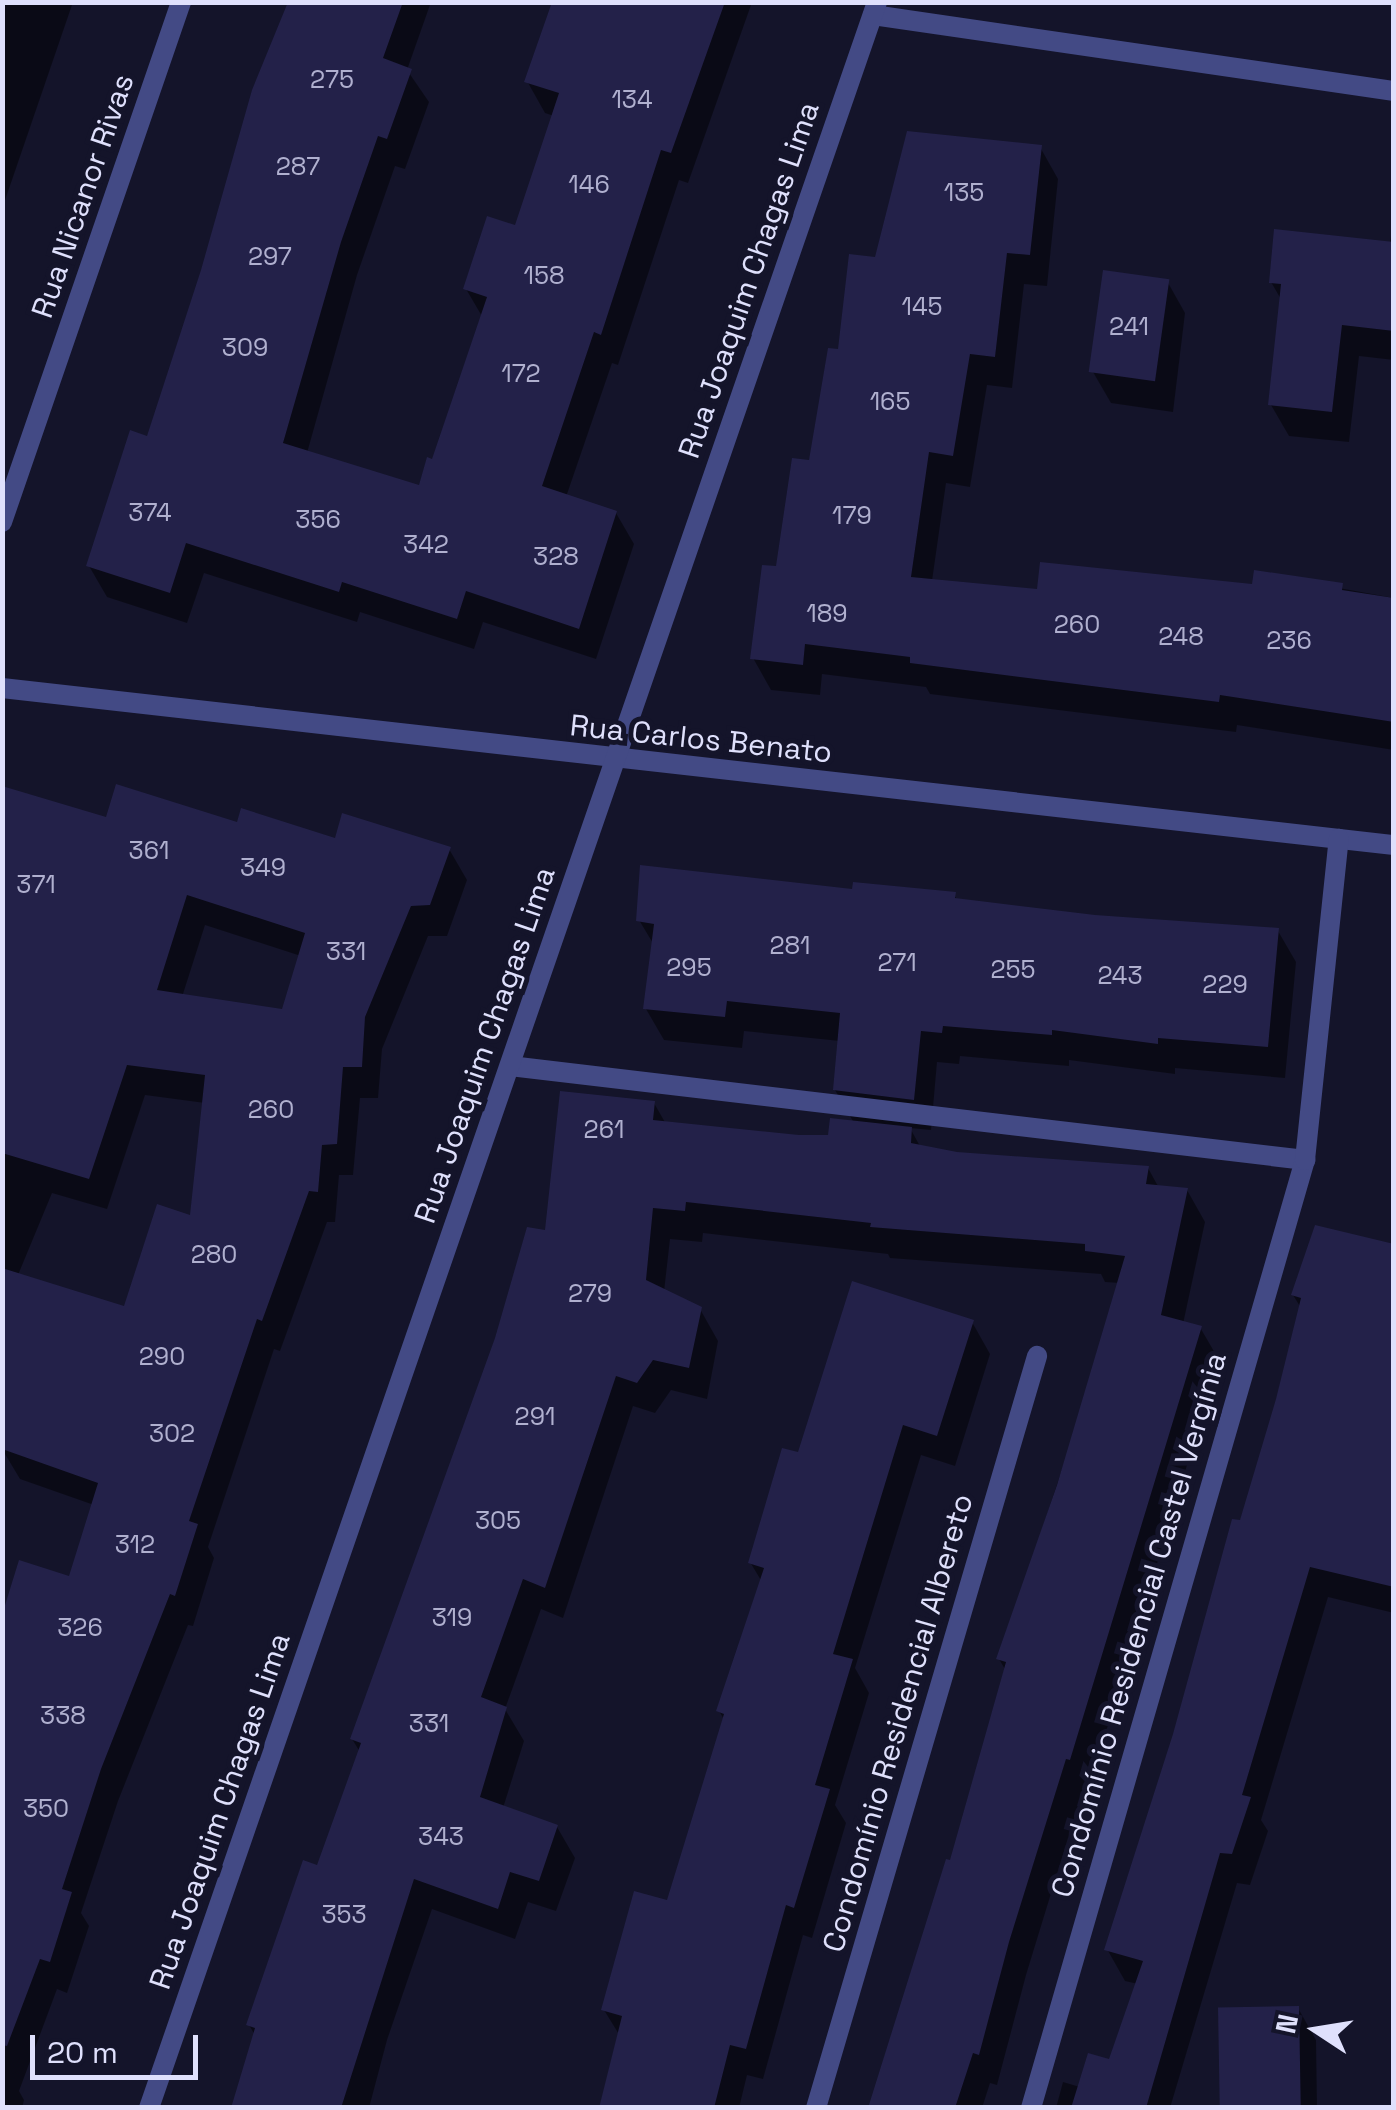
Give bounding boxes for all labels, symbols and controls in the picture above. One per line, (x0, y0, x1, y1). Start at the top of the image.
house number: 275 (310, 64, 354, 94)
street label: Rua Nicanor Rivas (24, 69, 142, 323)
house number: 134 (611, 84, 653, 114)
street label: Rua Joaquim Chagas Lima (671, 97, 827, 463)
house number: 287 (276, 151, 320, 181)
house number: 146 (568, 169, 610, 199)
house number: 135 (944, 177, 984, 207)
house number: 297 (248, 241, 292, 271)
house number: 158 (524, 260, 564, 290)
house number: 145 (901, 291, 943, 321)
house number: 241 (1109, 311, 1149, 341)
house number: 309 (222, 332, 268, 362)
house number: 172 (501, 358, 541, 388)
house number: 165 (870, 386, 910, 416)
house number: 374 (128, 497, 172, 527)
house number: 179 (832, 500, 872, 530)
house number: 356 (295, 504, 341, 534)
house number: 342 (403, 529, 449, 559)
house number: 328 (533, 541, 579, 571)
house number: 189 (806, 598, 848, 628)
house number: 260 (1054, 609, 1100, 639)
house number: 248 (1158, 621, 1204, 651)
house number: 236 (1266, 625, 1312, 655)
street label: Rua Carlos Benato (568, 707, 834, 771)
house number: 361 (129, 835, 169, 865)
house number: 349 (240, 852, 286, 882)
street label: Rua Joaquim Chagas Lima (407, 862, 563, 1228)
house number: 371 (16, 869, 56, 899)
house number: 281 (769, 930, 811, 960)
house number: 331 (326, 936, 366, 966)
house number: 271 (877, 947, 917, 977)
house number: 295 (666, 952, 712, 982)
house number: 255 (990, 954, 1036, 984)
house number: 243 (1097, 960, 1143, 990)
house number: 229 (1202, 969, 1248, 999)
house number: 260 (248, 1094, 294, 1124)
house number: 261 (584, 1114, 624, 1144)
house number: 280 (191, 1239, 237, 1269)
house number: 279 (568, 1278, 612, 1308)
house number: 290 (139, 1341, 185, 1371)
street label: Condomínio Residencial Castel Vergínia (1044, 1348, 1234, 1902)
house number: 291 (515, 1401, 555, 1431)
house number: 302 (149, 1418, 195, 1448)
street label: Condomínio Residencial Albereto (815, 1490, 981, 1956)
house number: 305 (475, 1505, 521, 1535)
house number: 312 (115, 1529, 155, 1559)
house number: 319 (432, 1602, 472, 1632)
house number: 326 (57, 1612, 103, 1642)
street label: Rua Joaquim Chagas Lima (142, 1628, 298, 1994)
house number: 338 (40, 1700, 86, 1730)
house number: 331 (409, 1708, 449, 1738)
house number: 350 (23, 1793, 69, 1823)
house number: 343 (418, 1821, 464, 1851)
house number: 353 (321, 1899, 367, 1929)
north arrow (1266, 1980, 1366, 2080)
text: N (1267, 2011, 1306, 2037)
scale bar (35, 2015, 202, 2077)
text: 20 m (47, 2033, 118, 2072)

